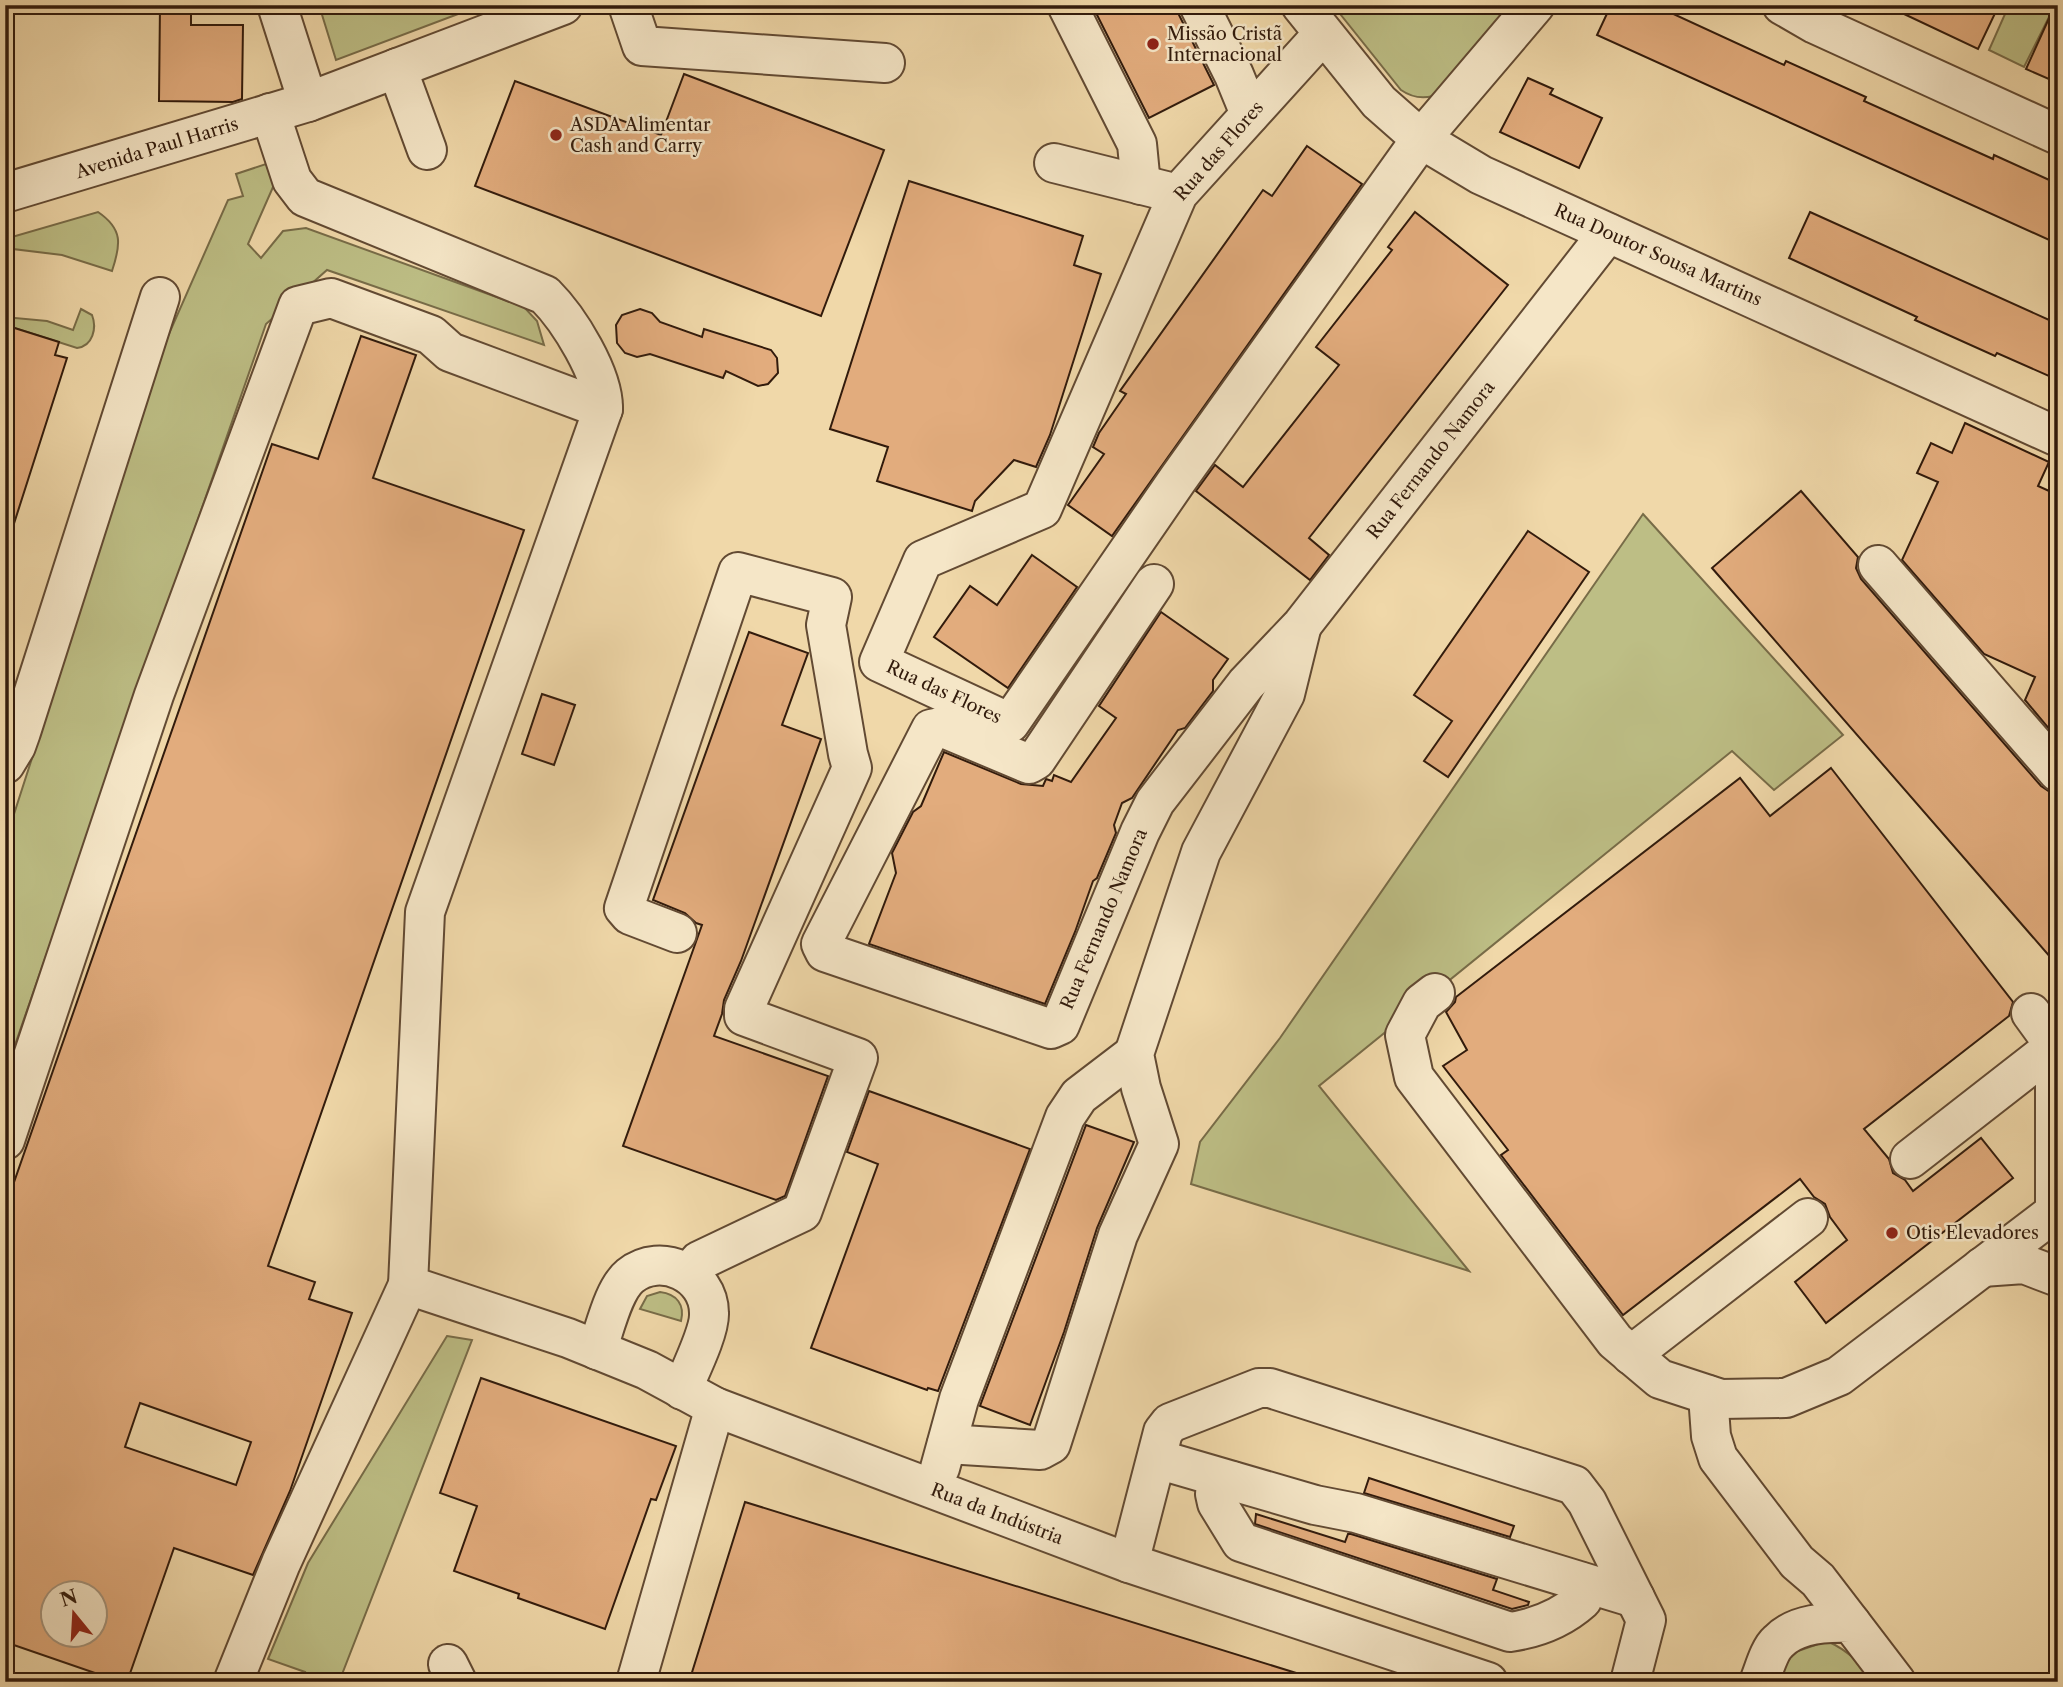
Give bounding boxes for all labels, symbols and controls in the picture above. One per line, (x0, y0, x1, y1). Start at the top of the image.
place label: Missão Cristã Internacional (1167, 23, 1283, 66)
marker: Missão Cristã Internacional (1145, 36, 1161, 52)
street label: Rua das Flores (1170, 97, 1268, 205)
street label: Avenida Paul Harris (72, 113, 241, 184)
place label: ASDA Alimentar Cash and Carry (569, 114, 711, 157)
marker: ASDA Alimentar Cash and Carry (548, 127, 564, 143)
street label: Rua Doutor Sousa Martins (1551, 199, 1765, 311)
street label: Rua Fernando Namora (1362, 376, 1500, 543)
street label: Rua das Flores (883, 656, 1005, 728)
street label: Rua Fernando Namora (1056, 825, 1152, 1013)
place label: Otis Elevadores (1906, 1222, 2039, 1244)
marker: Otis Elevadores (1884, 1225, 1900, 1241)
street label: Rua da Indústria (928, 1479, 1067, 1550)
north arrow (38, 1578, 108, 1648)
text: N (57, 1585, 80, 1612)

